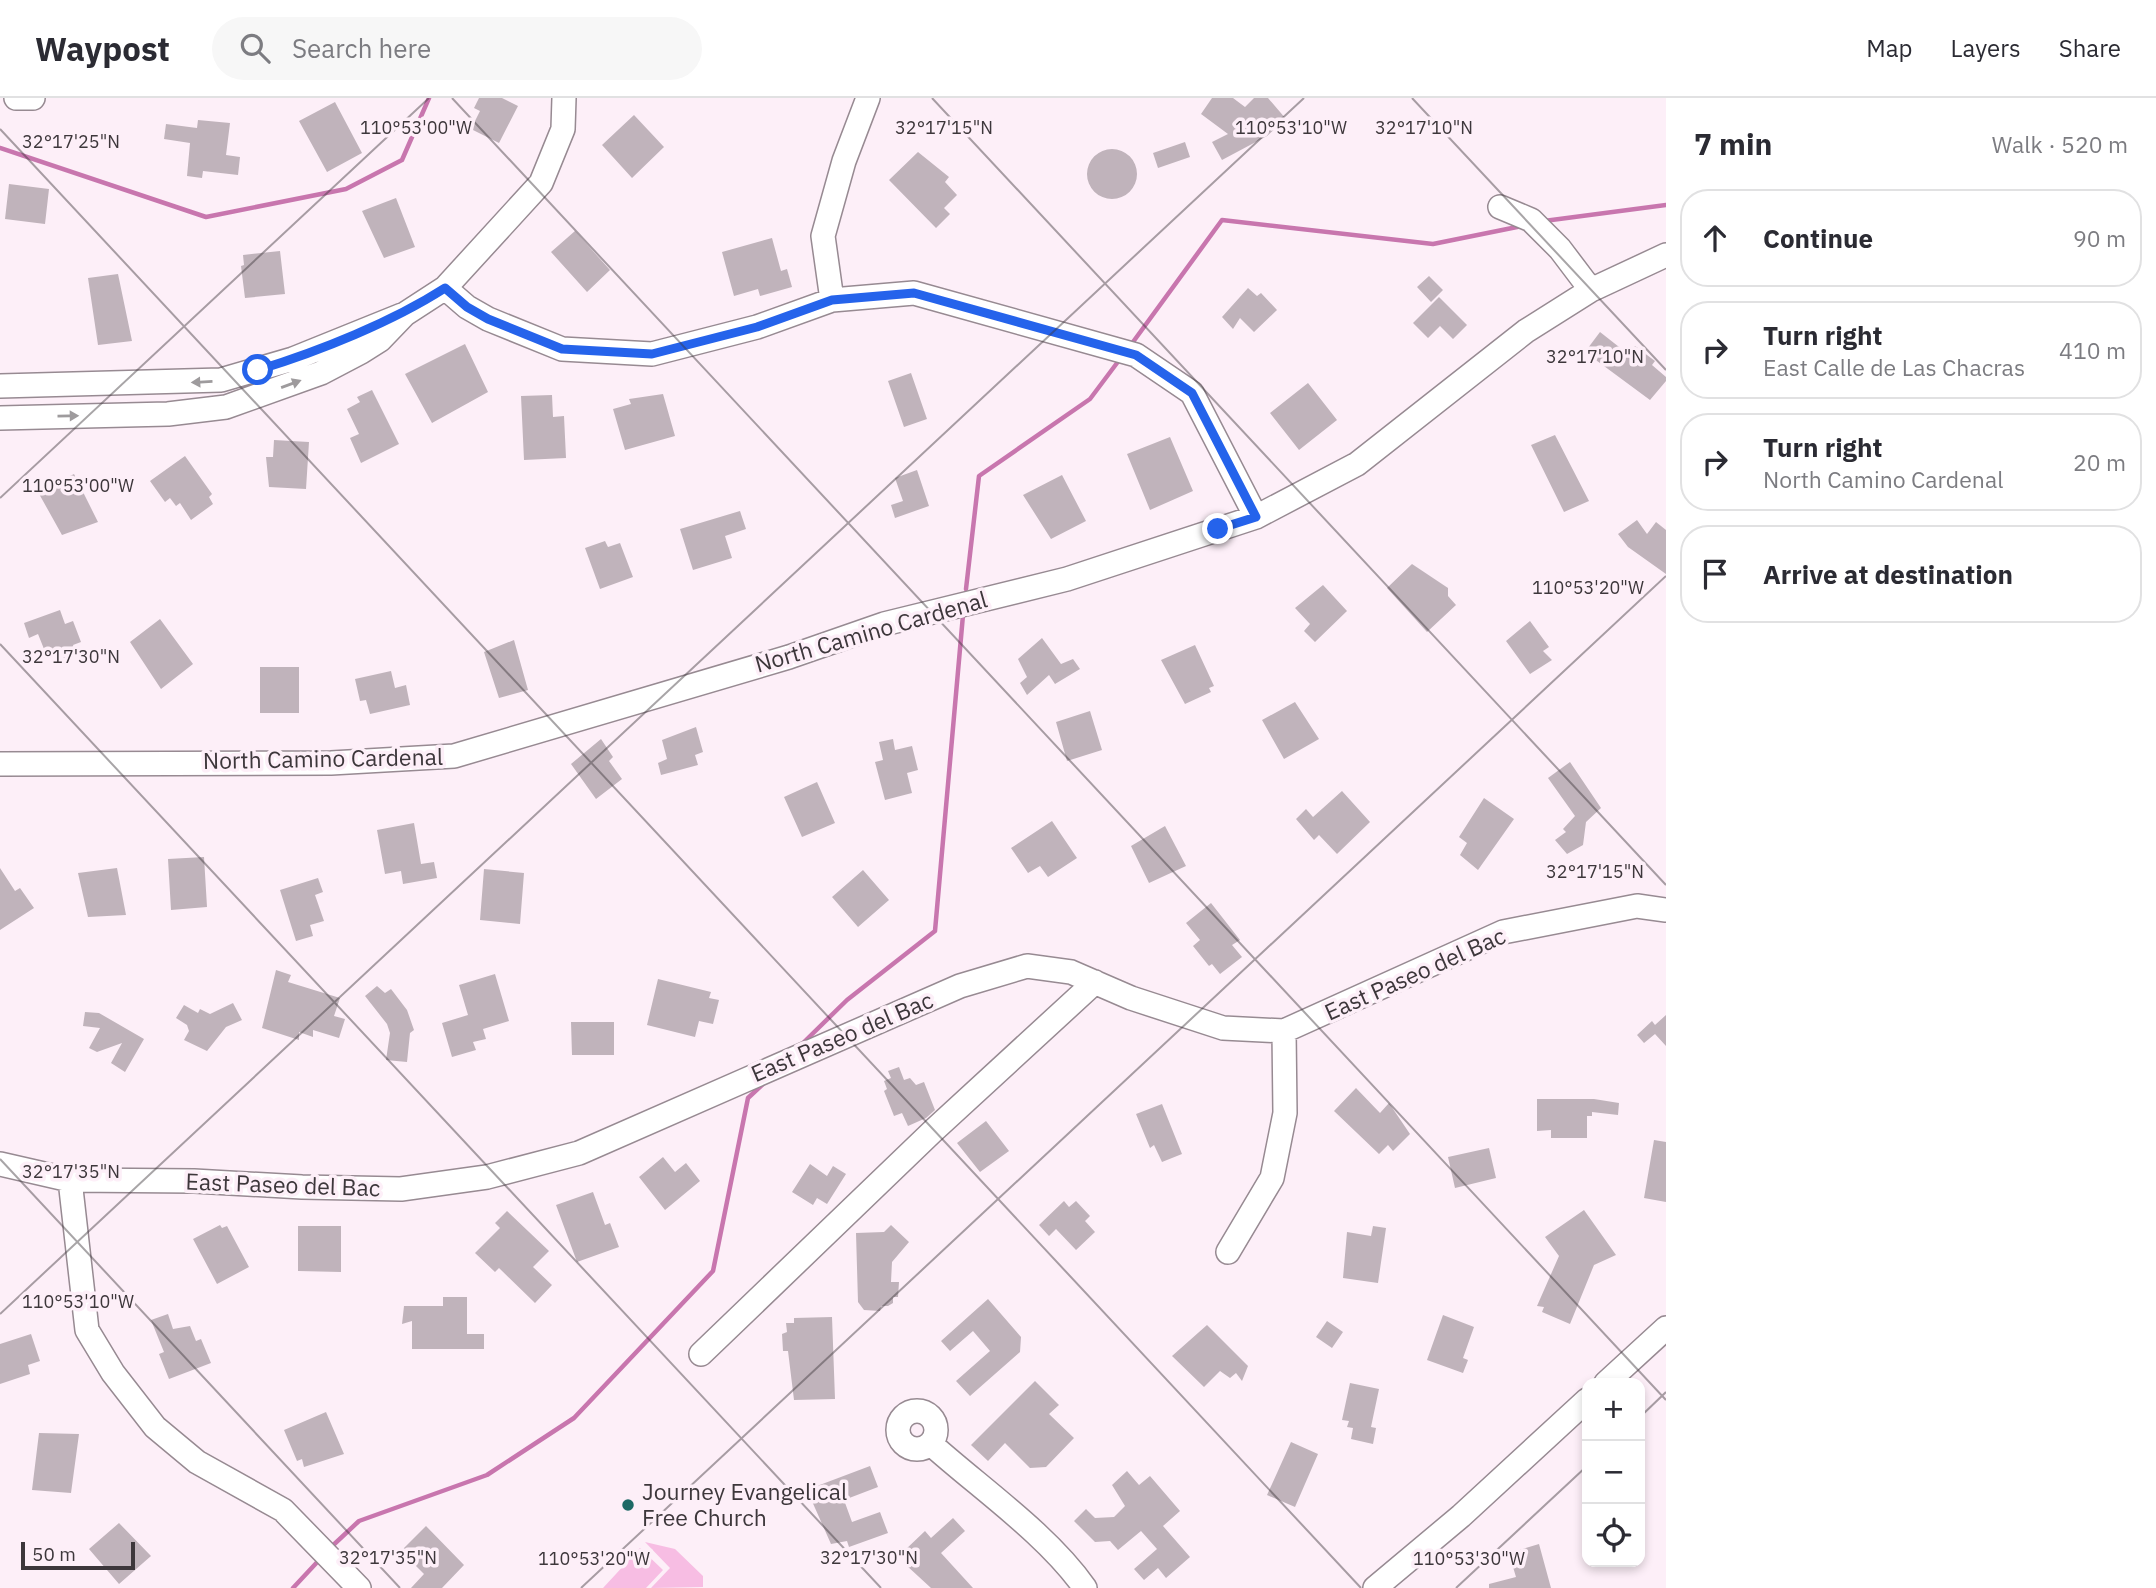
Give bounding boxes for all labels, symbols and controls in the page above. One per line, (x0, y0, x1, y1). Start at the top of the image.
search box (212, 17, 702, 80)
text: Waypost (35, 27, 170, 70)
icon: search (236, 29, 274, 67)
text: Search here (292, 31, 431, 65)
text: Map (1866, 32, 1913, 64)
text: Layers (1951, 32, 2021, 64)
text: Share (2059, 32, 2121, 64)
text: 110°53'00"W (360, 116, 472, 139)
text: 32°17'15"N (895, 116, 993, 139)
text: 110°53'10"W (1235, 116, 1347, 139)
text: 32°17'10"N (1375, 116, 1473, 139)
text: 7 min (1694, 124, 1772, 163)
text: Walk · 520 m (1992, 129, 2128, 159)
text: 32°17'25"N (22, 130, 120, 153)
icon: ahead (1696, 219, 1734, 257)
text: Continue (1763, 221, 1873, 255)
text: 90 m (2073, 223, 2126, 253)
text: Turn right (1763, 318, 1882, 352)
icon: right (1696, 331, 1734, 369)
text: 410 m (2059, 335, 2126, 365)
text: 32°17'10"N (1546, 345, 1644, 368)
text: East Calle de Las Chacras (1763, 352, 2025, 382)
route start (242, 354, 273, 385)
one-way arrow (190, 376, 212, 387)
one-way arrow (281, 378, 302, 389)
one-way arrow (57, 410, 79, 421)
text: Turn right (1763, 430, 1882, 464)
icon: right (1696, 443, 1734, 481)
text: 20 m (2073, 447, 2126, 477)
text: North Camino Cardenal (1763, 464, 2003, 494)
text: 110°53'00"W (22, 474, 134, 497)
route end (1202, 513, 1233, 544)
icon: arrive (1696, 555, 1734, 593)
text: Arrive at destination (1763, 557, 2013, 591)
text: 110°53'20"W (1532, 576, 1644, 599)
street label: North Camino Cardenal (751, 583, 990, 679)
text: 32°17'30"N (22, 645, 120, 668)
street label: North Camino Cardenal (203, 741, 443, 775)
text: 32°17'15"N (1546, 860, 1644, 883)
street label: East Paseo del Bac (1319, 920, 1510, 1026)
street label: East Paseo del Bac (746, 984, 937, 1088)
text: 32°17'35"N (22, 1160, 120, 1183)
street label: East Paseo del Bac (185, 1166, 381, 1202)
text: 110°53'10"W (22, 1290, 134, 1313)
map controls (1582, 1378, 1645, 1567)
button: + (1582, 1378, 1645, 1441)
button: − (1582, 1441, 1645, 1504)
place label: Journey Evangelical Free Church (642, 1476, 847, 1532)
marker: Journey Evangelical Free Church (620, 1497, 636, 1513)
button: locate (1582, 1504, 1645, 1567)
scale bar (21, 1539, 135, 1571)
text: 50 m (32, 1542, 76, 1566)
text: 32°17'35"N (339, 1546, 437, 1569)
text: 32°17'30"N (820, 1546, 918, 1569)
text: 110°53'20"W (538, 1547, 650, 1570)
text: 110°53'30"W (1413, 1547, 1525, 1570)

